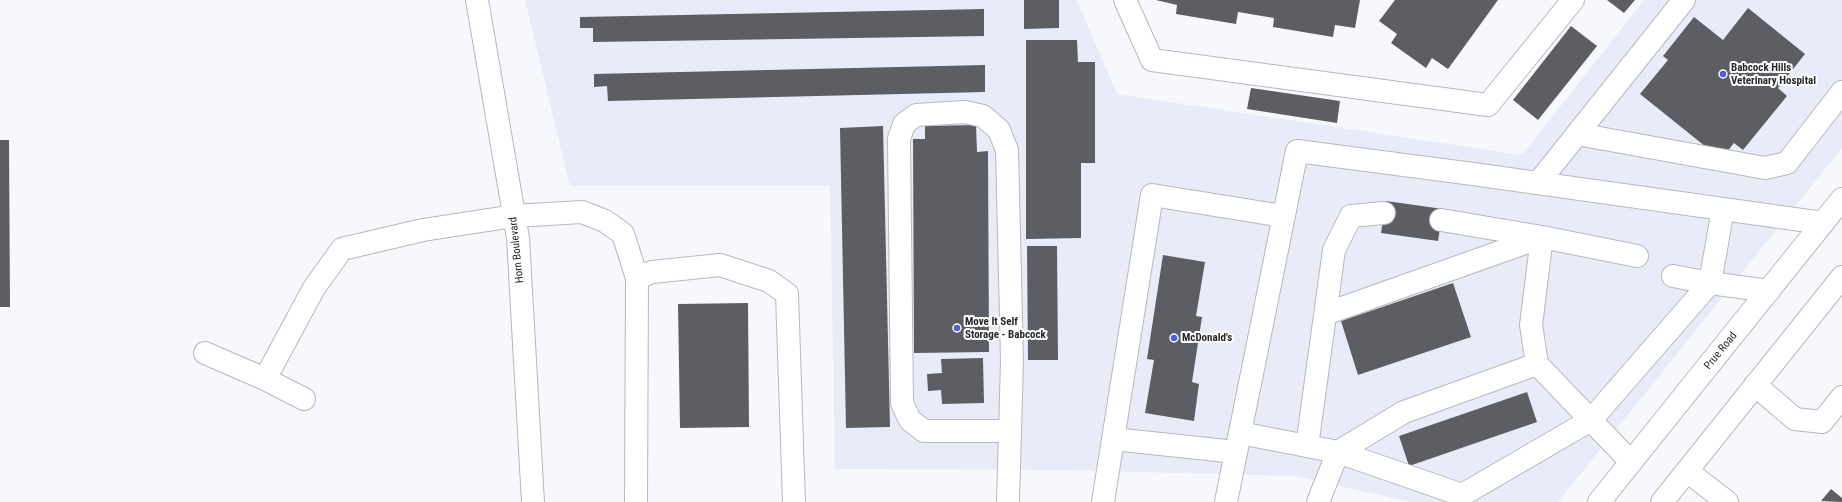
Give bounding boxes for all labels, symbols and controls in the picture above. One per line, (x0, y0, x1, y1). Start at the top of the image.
place label: Babcock Hills Veterinary Hospital (1731, 61, 1816, 87)
marker: Babcock Hills Veterinary Hospital (1718, 69, 1728, 79)
street label: Horn Boulevard (507, 216, 527, 284)
place label: Move It Self Storage - Babcock (965, 315, 1046, 341)
marker: Move It Self Storage - Babcock (952, 323, 962, 333)
street label: Prue Road (1702, 330, 1740, 372)
place label: McDonald's (1182, 331, 1232, 345)
marker: McDonald's (1169, 333, 1179, 343)

